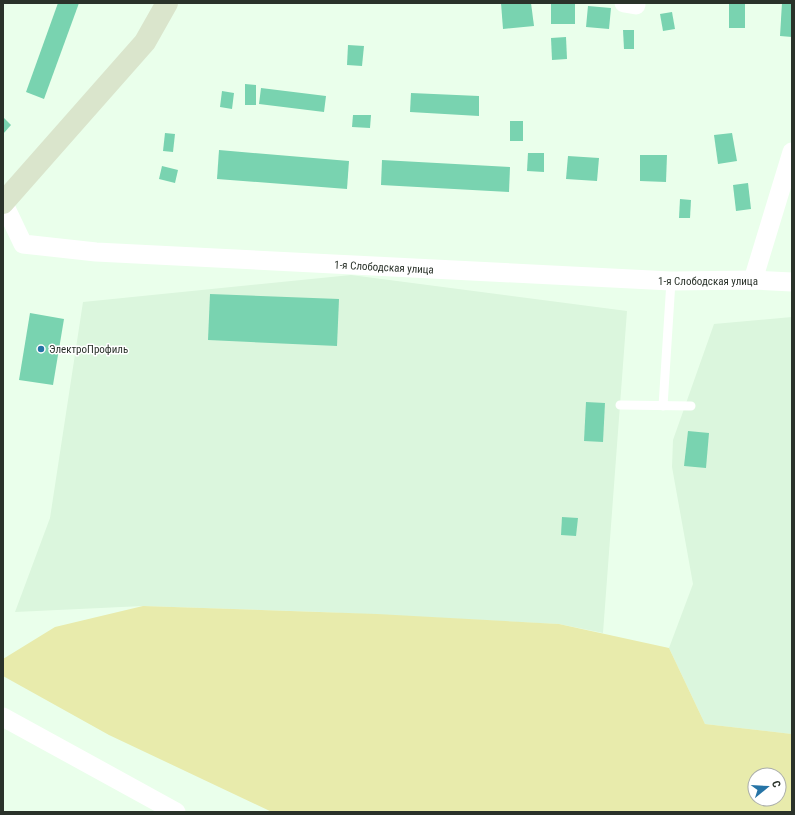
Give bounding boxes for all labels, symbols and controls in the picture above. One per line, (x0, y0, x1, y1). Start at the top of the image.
street label: 1-я Слободская улица (334, 258, 434, 277)
street label: 1-я Слободская улица (658, 275, 758, 288)
place label: ЭлектроПрофиль (49, 343, 128, 356)
marker: ЭлектроПрофиль (36, 344, 46, 354)
north arrow (747, 767, 787, 807)
text: С (769, 779, 783, 789)

